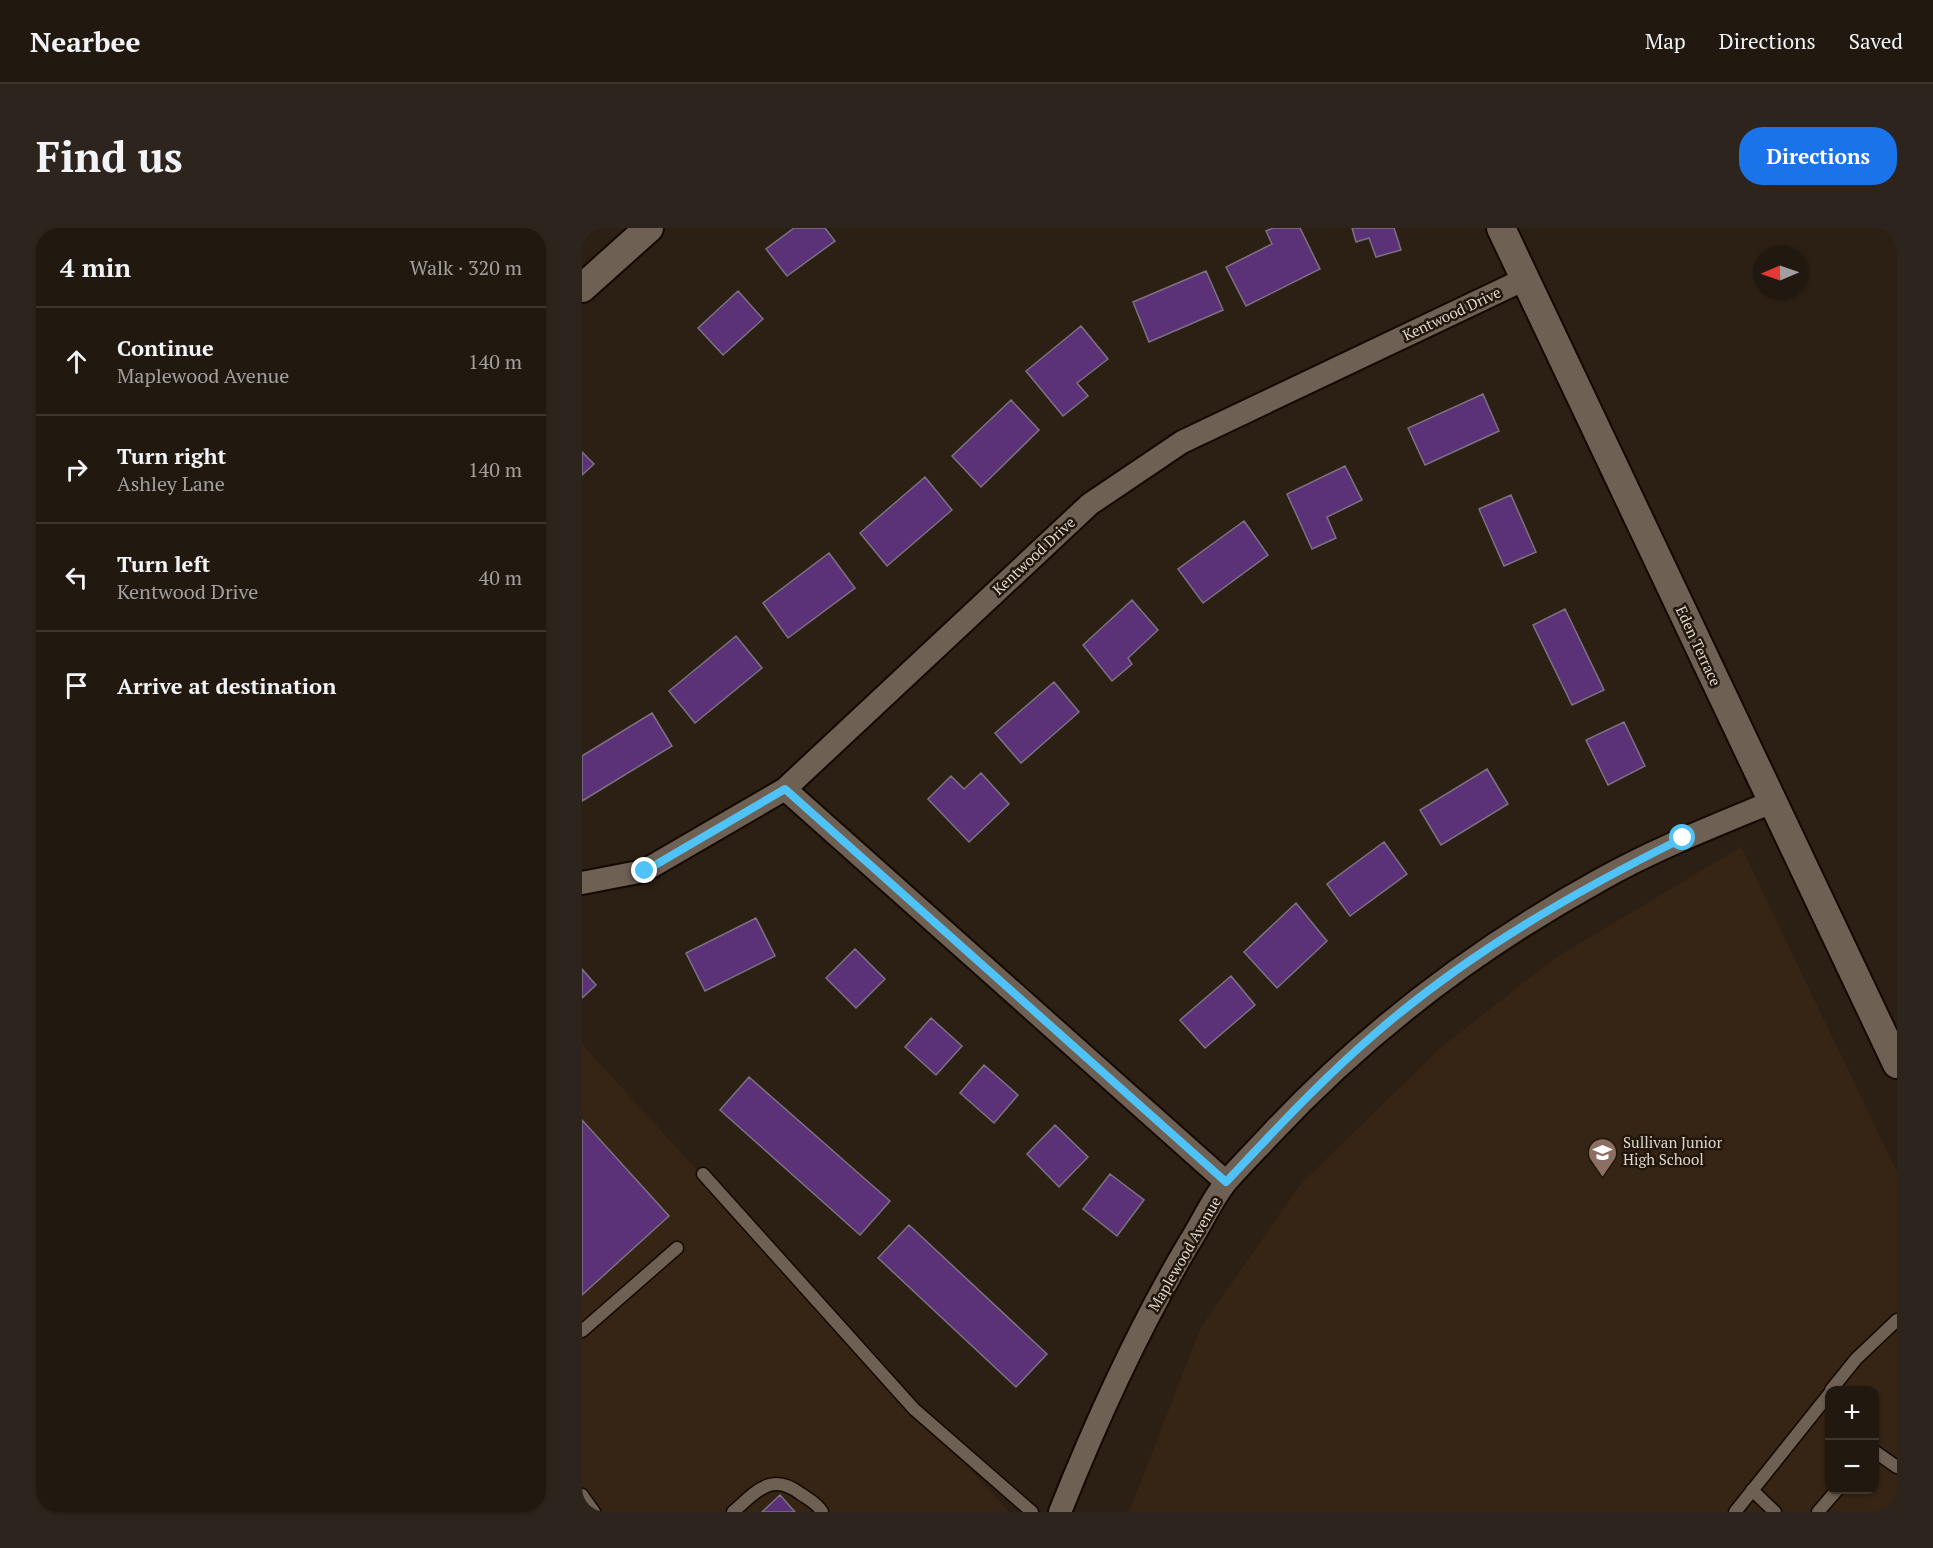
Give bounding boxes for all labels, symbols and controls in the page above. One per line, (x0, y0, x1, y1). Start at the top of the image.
text: Nearbee (30, 23, 140, 60)
text: Map (1645, 27, 1686, 55)
text: Directions (1719, 27, 1816, 55)
text: Saved (1849, 27, 1903, 55)
button: Directions (1739, 127, 1897, 185)
text: Find us (36, 128, 183, 184)
north arrow (1753, 246, 1807, 300)
text: 4 min (60, 250, 131, 284)
text: Walk · 320 m (410, 254, 522, 281)
street label: Kentwood Drive (1399, 282, 1504, 345)
text: Continue (117, 333, 214, 362)
icon: ahead (60, 345, 93, 378)
text: 140 m (468, 348, 522, 375)
text: Maplewood Avenue (117, 362, 289, 389)
text: Turn right (117, 441, 226, 470)
icon: right (60, 453, 93, 486)
text: 140 m (468, 456, 522, 483)
text: Ashley Lane (117, 470, 225, 497)
street label: Kentwood Drive (988, 512, 1079, 599)
text: Turn left (117, 549, 210, 578)
icon: left (60, 561, 93, 594)
text: 40 m (479, 564, 522, 591)
text: Kentwood Drive (117, 578, 258, 605)
street label: Eden Terrace (1672, 602, 1726, 689)
icon: arrive (60, 669, 93, 702)
text: Arrive at destination (117, 671, 336, 700)
route start (1669, 824, 1695, 850)
route end (631, 857, 657, 883)
place label: Sullivan Junior High School (1623, 1132, 1722, 1169)
school or university icon: Sullivan Junior High School (1586, 1136, 1618, 1178)
street label: Maplewood Avenue (1143, 1193, 1225, 1314)
map controls (1825, 1386, 1879, 1494)
button: + (1825, 1386, 1879, 1440)
button: − (1825, 1440, 1879, 1494)

